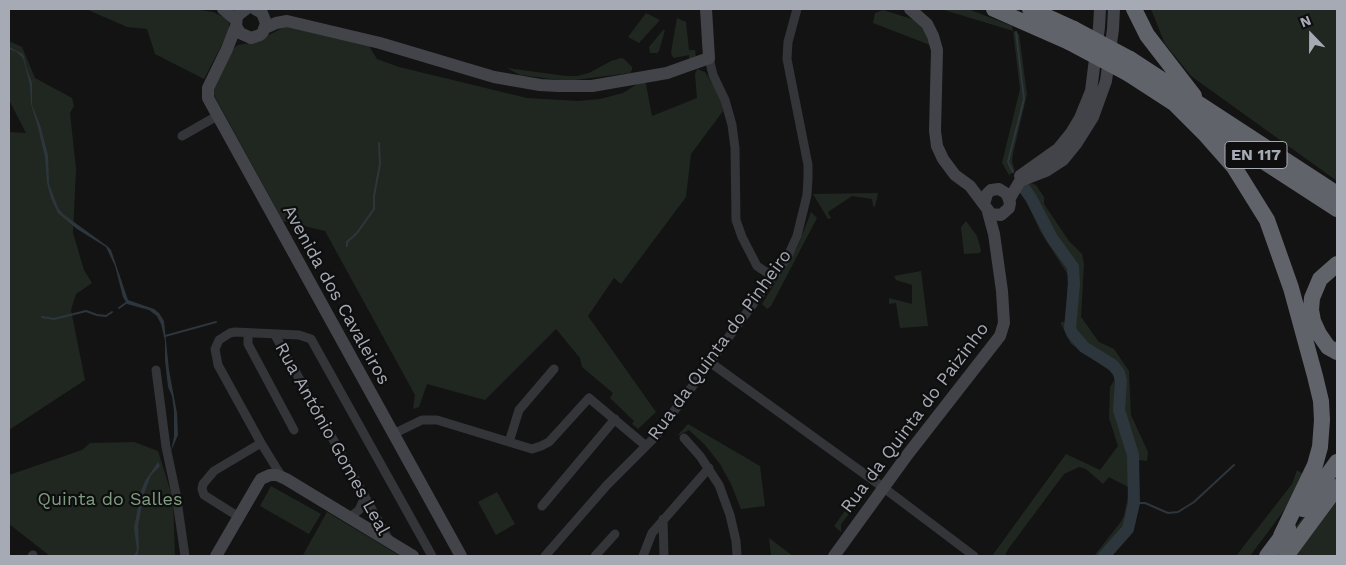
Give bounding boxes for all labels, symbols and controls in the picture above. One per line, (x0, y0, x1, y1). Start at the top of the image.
north arrow (1286, 10, 1336, 60)
text: N (1298, 12, 1313, 30)
road number: EN 117 (1225, 142, 1287, 168)
street label: Avenida dos Cavaleiros (278, 201, 394, 389)
street label: Rua da Quinta do Pinheiro (644, 245, 796, 445)
street label: Rua da Quinta do Paizinho (836, 319, 994, 517)
street label: Rua António Gomes Leal (270, 339, 394, 539)
park label: Quinta do Salles (38, 489, 182, 511)

